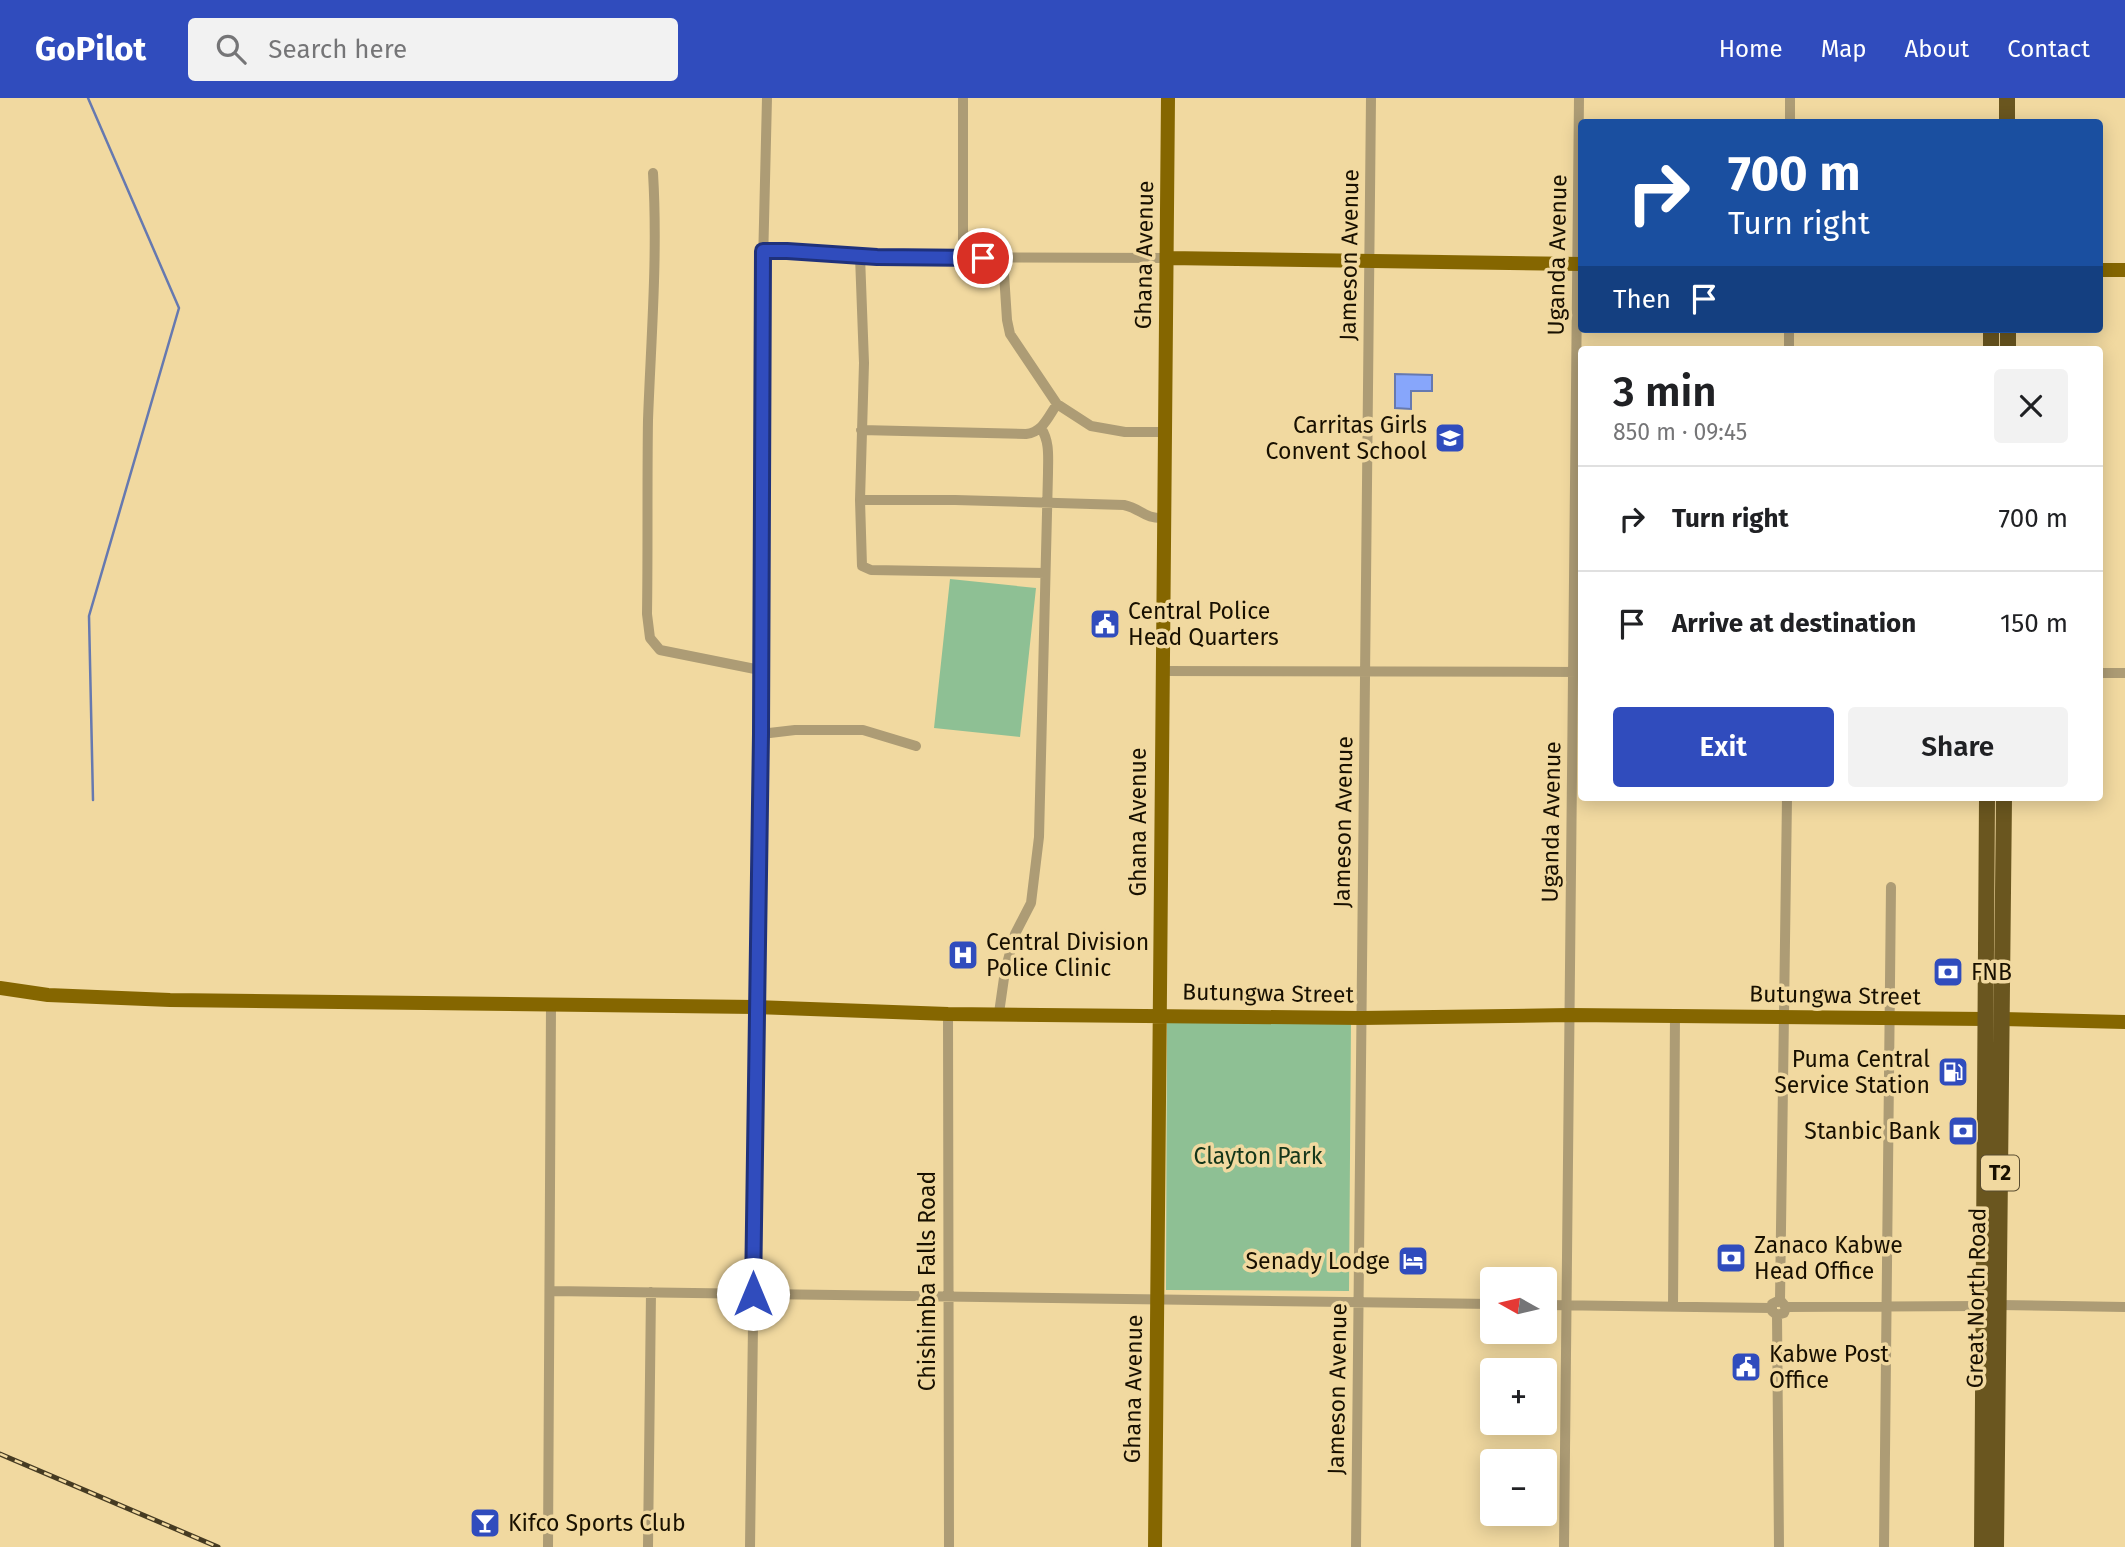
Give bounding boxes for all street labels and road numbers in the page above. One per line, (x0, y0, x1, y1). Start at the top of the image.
street label: Jameson Avenue (1334, 169, 1364, 341)
street label: Uganda Avenue (1542, 174, 1572, 336)
street label: Ghana Avenue (1129, 180, 1159, 330)
street label: Jameson Avenue (1328, 736, 1358, 908)
street label: Uganda Avenue (1536, 741, 1566, 903)
street label: Ghana Avenue (1124, 748, 1152, 896)
street label: Butungwa Street (1182, 978, 1355, 1009)
street label: Butungwa Street (1749, 980, 1922, 1011)
road number: T2 (1981, 1156, 2019, 1190)
street label: Chishimba Falls Road (913, 1171, 941, 1391)
street label: Great North Road (1960, 1207, 1992, 1389)
street label: Jameson Avenue (1322, 1303, 1352, 1475)
street label: Ghana Avenue (1118, 1314, 1148, 1464)

